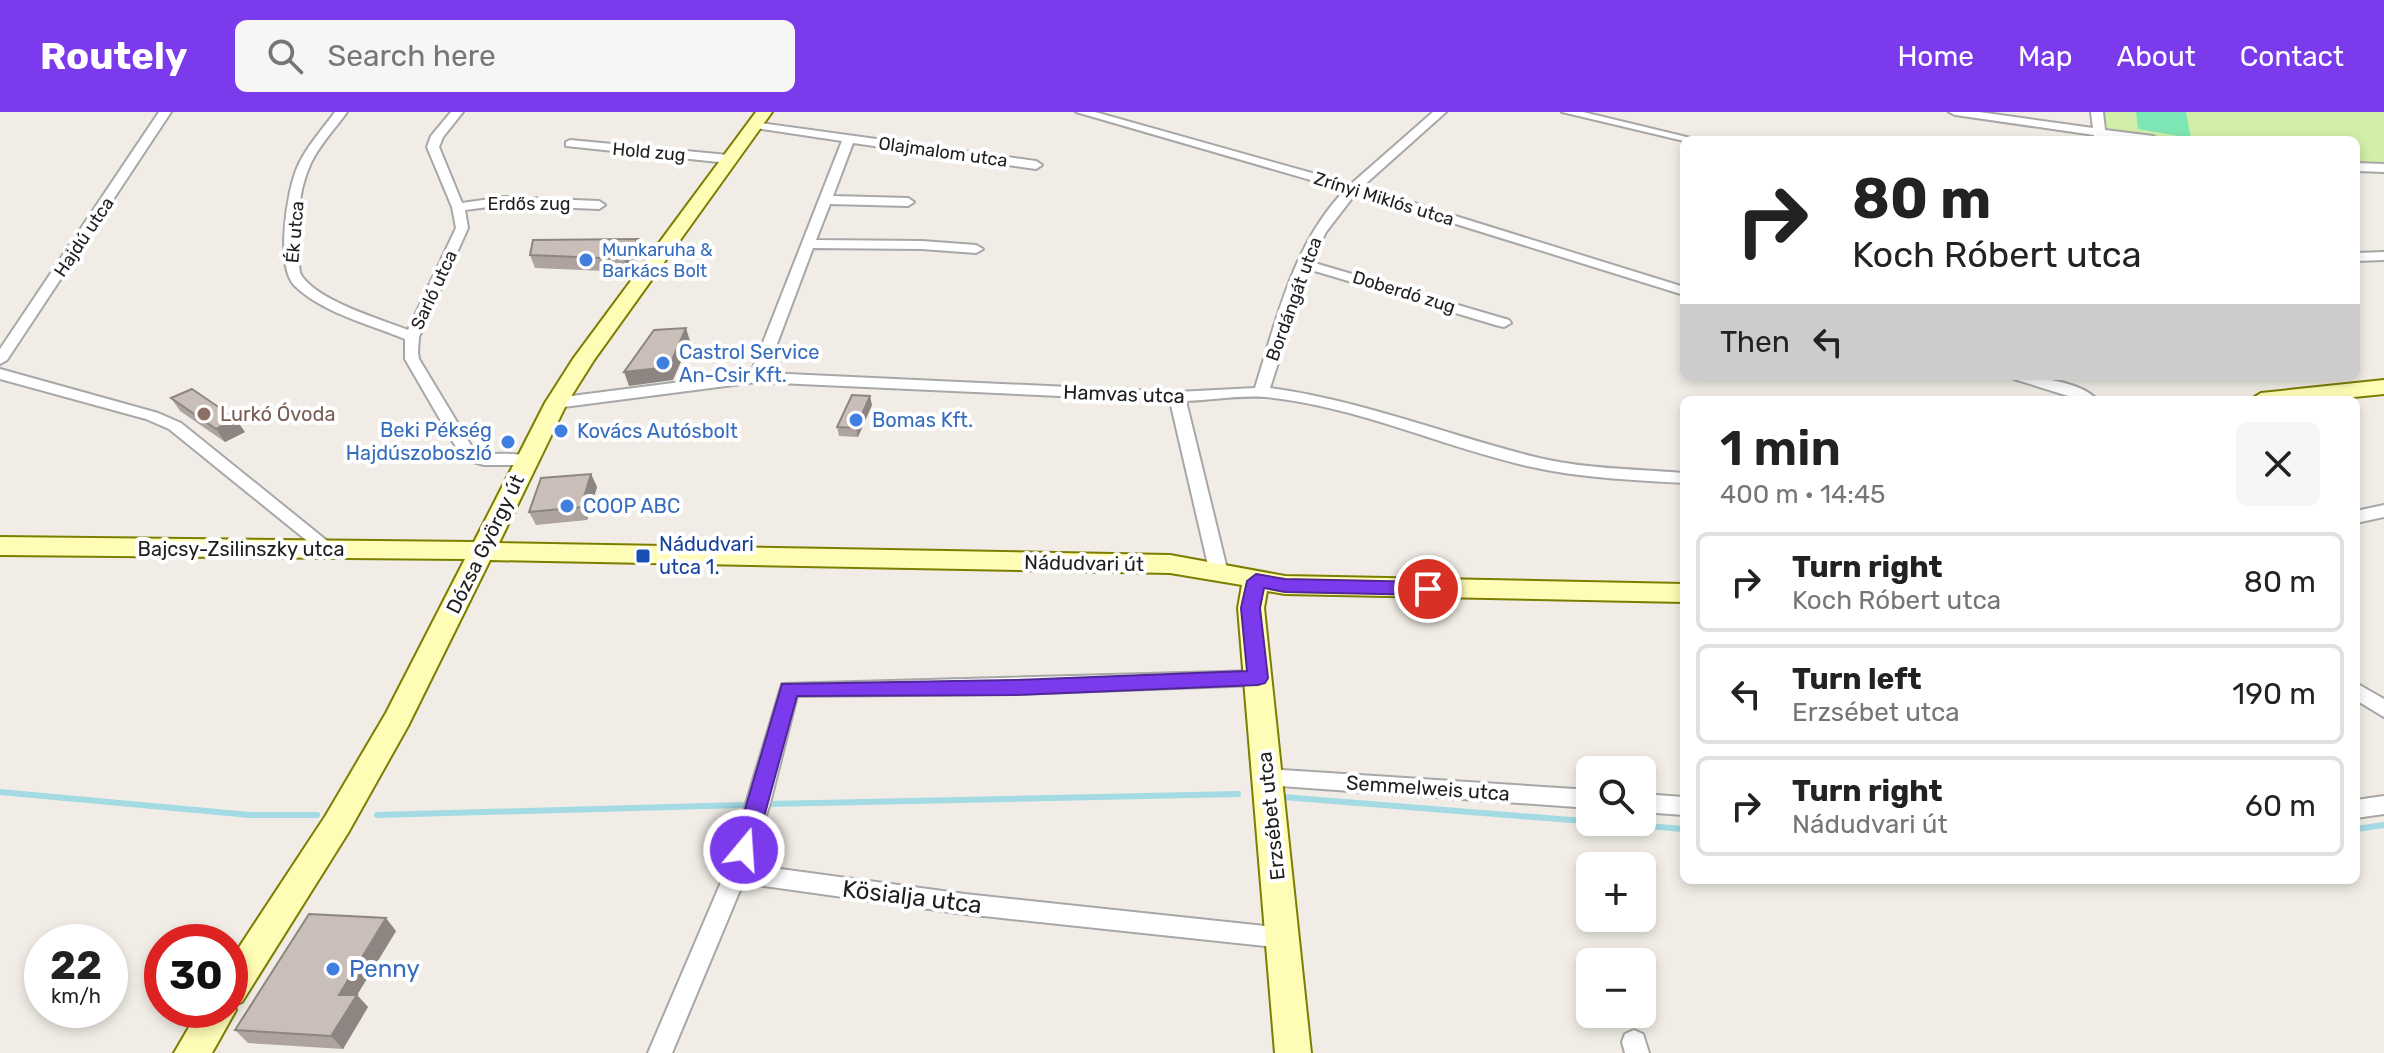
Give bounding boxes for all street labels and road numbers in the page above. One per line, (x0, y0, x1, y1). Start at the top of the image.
street label: Olajmalom utca (877, 132, 1009, 172)
street label: Hold zug (611, 138, 687, 166)
street label: Zrínyi Miklós utca (1311, 167, 1457, 231)
street label: Hajdú utca (49, 193, 119, 281)
street label: Erdős zug (488, 193, 570, 215)
street label: Ék utca (281, 200, 309, 264)
street label: Bordángát utca (1261, 234, 1327, 364)
street label: Sarló utca (406, 247, 462, 333)
street label: Doberdó zug (1350, 266, 1458, 318)
street label: Hamvas utca (1063, 380, 1185, 408)
street label: Dózsa György út (441, 470, 529, 618)
street label: Bajcsy-Zsilinszky utca (138, 537, 344, 561)
street label: Nádudvari út (1024, 550, 1144, 576)
street label: Erzsébet utca (1252, 751, 1290, 881)
street label: Semmelweis utca (1345, 770, 1511, 806)
street label: Kösialja utca (841, 875, 983, 919)

